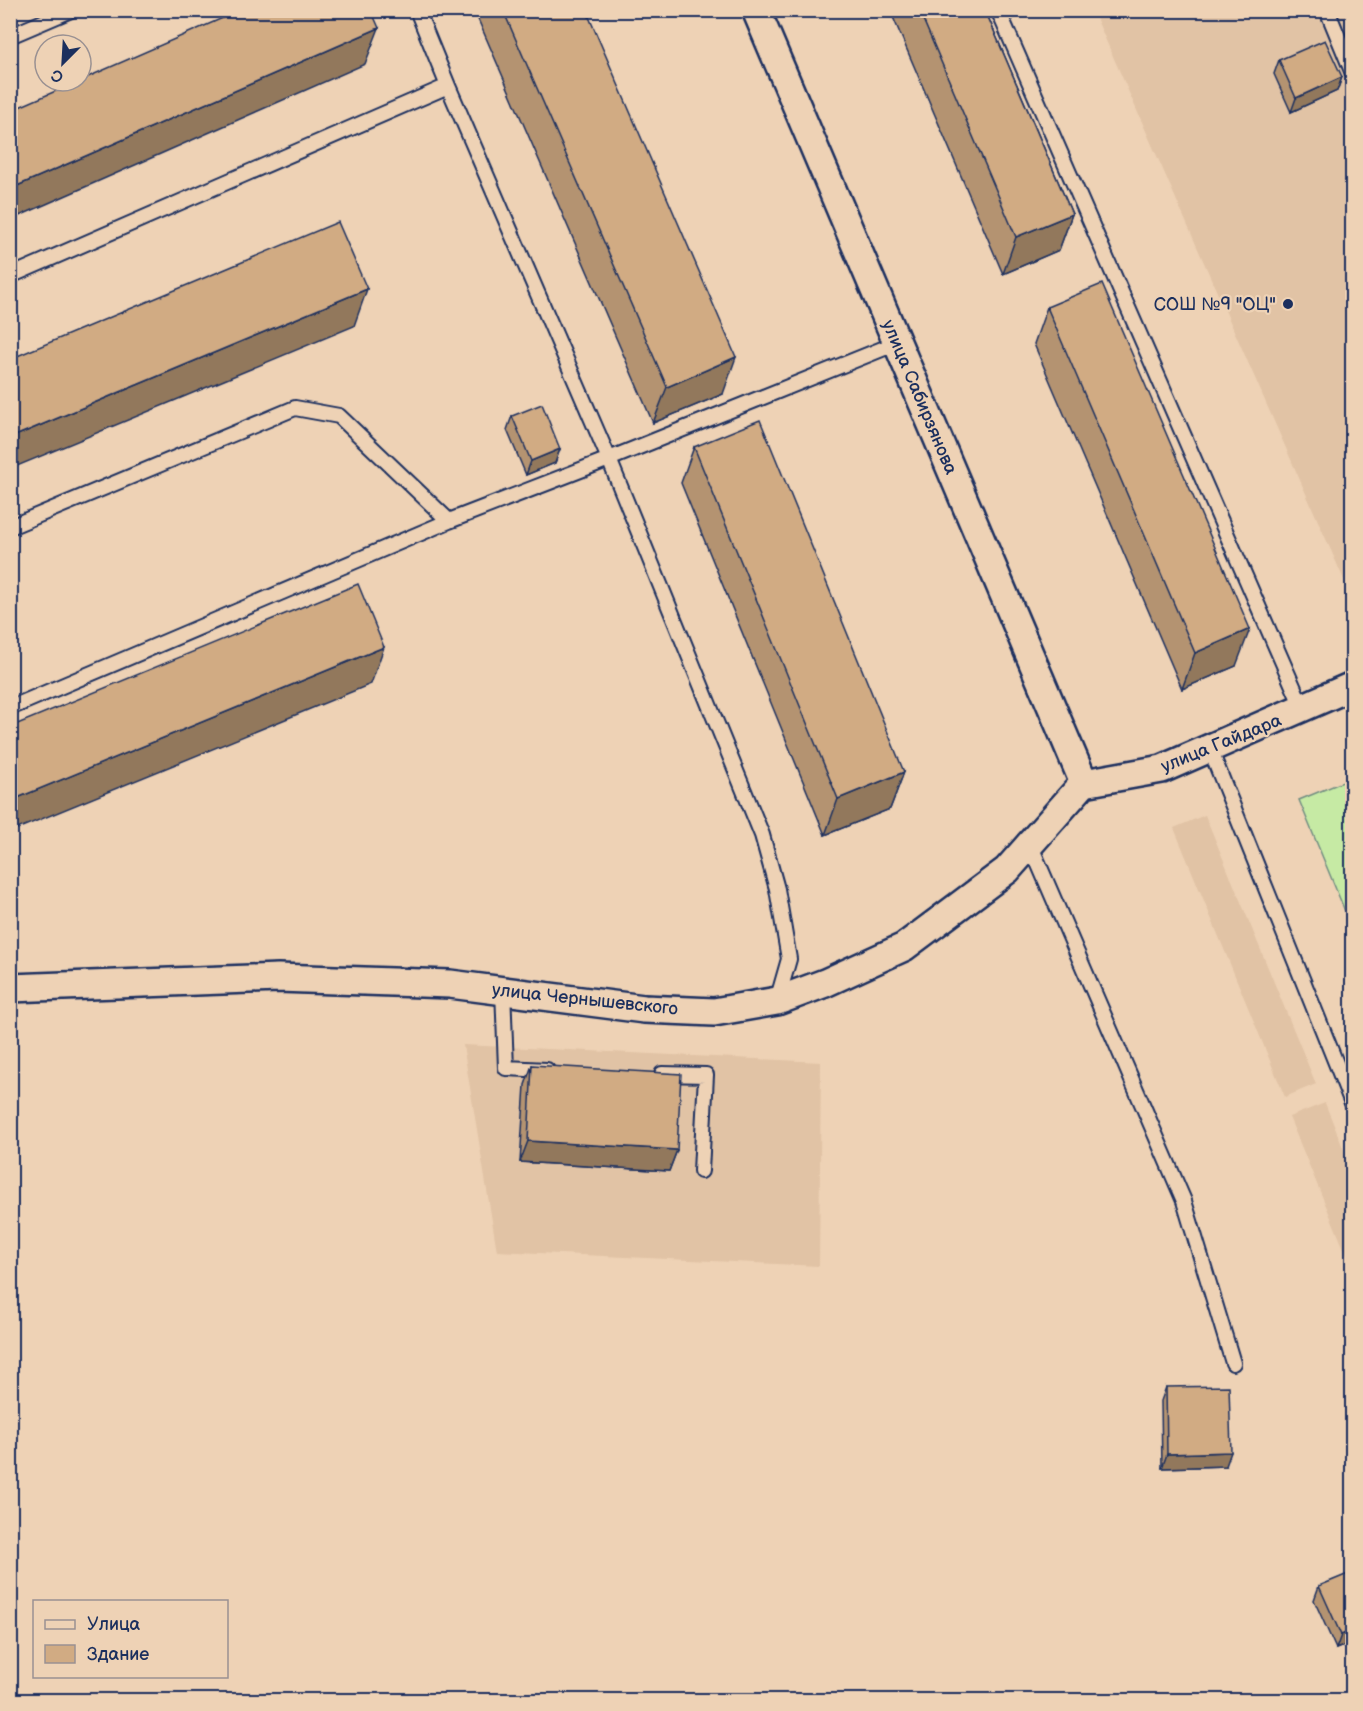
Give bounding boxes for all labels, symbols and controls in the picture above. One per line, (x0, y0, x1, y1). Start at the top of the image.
north arrow (33, 33, 93, 93)
text: С (49, 64, 66, 86)
place label: СОШ №9 "ОЦ" (1154, 294, 1276, 315)
marker: СОШ №9 "ОЦ" (1281, 297, 1295, 311)
street label: улица Сабирзянова (878, 317, 962, 478)
street label: улица Гайдара (1158, 710, 1285, 777)
street label: улица Чернышевского (491, 979, 679, 1020)
legend (33, 1600, 228, 1678)
text: Улица (87, 1614, 141, 1635)
text: Здание (87, 1644, 149, 1665)

